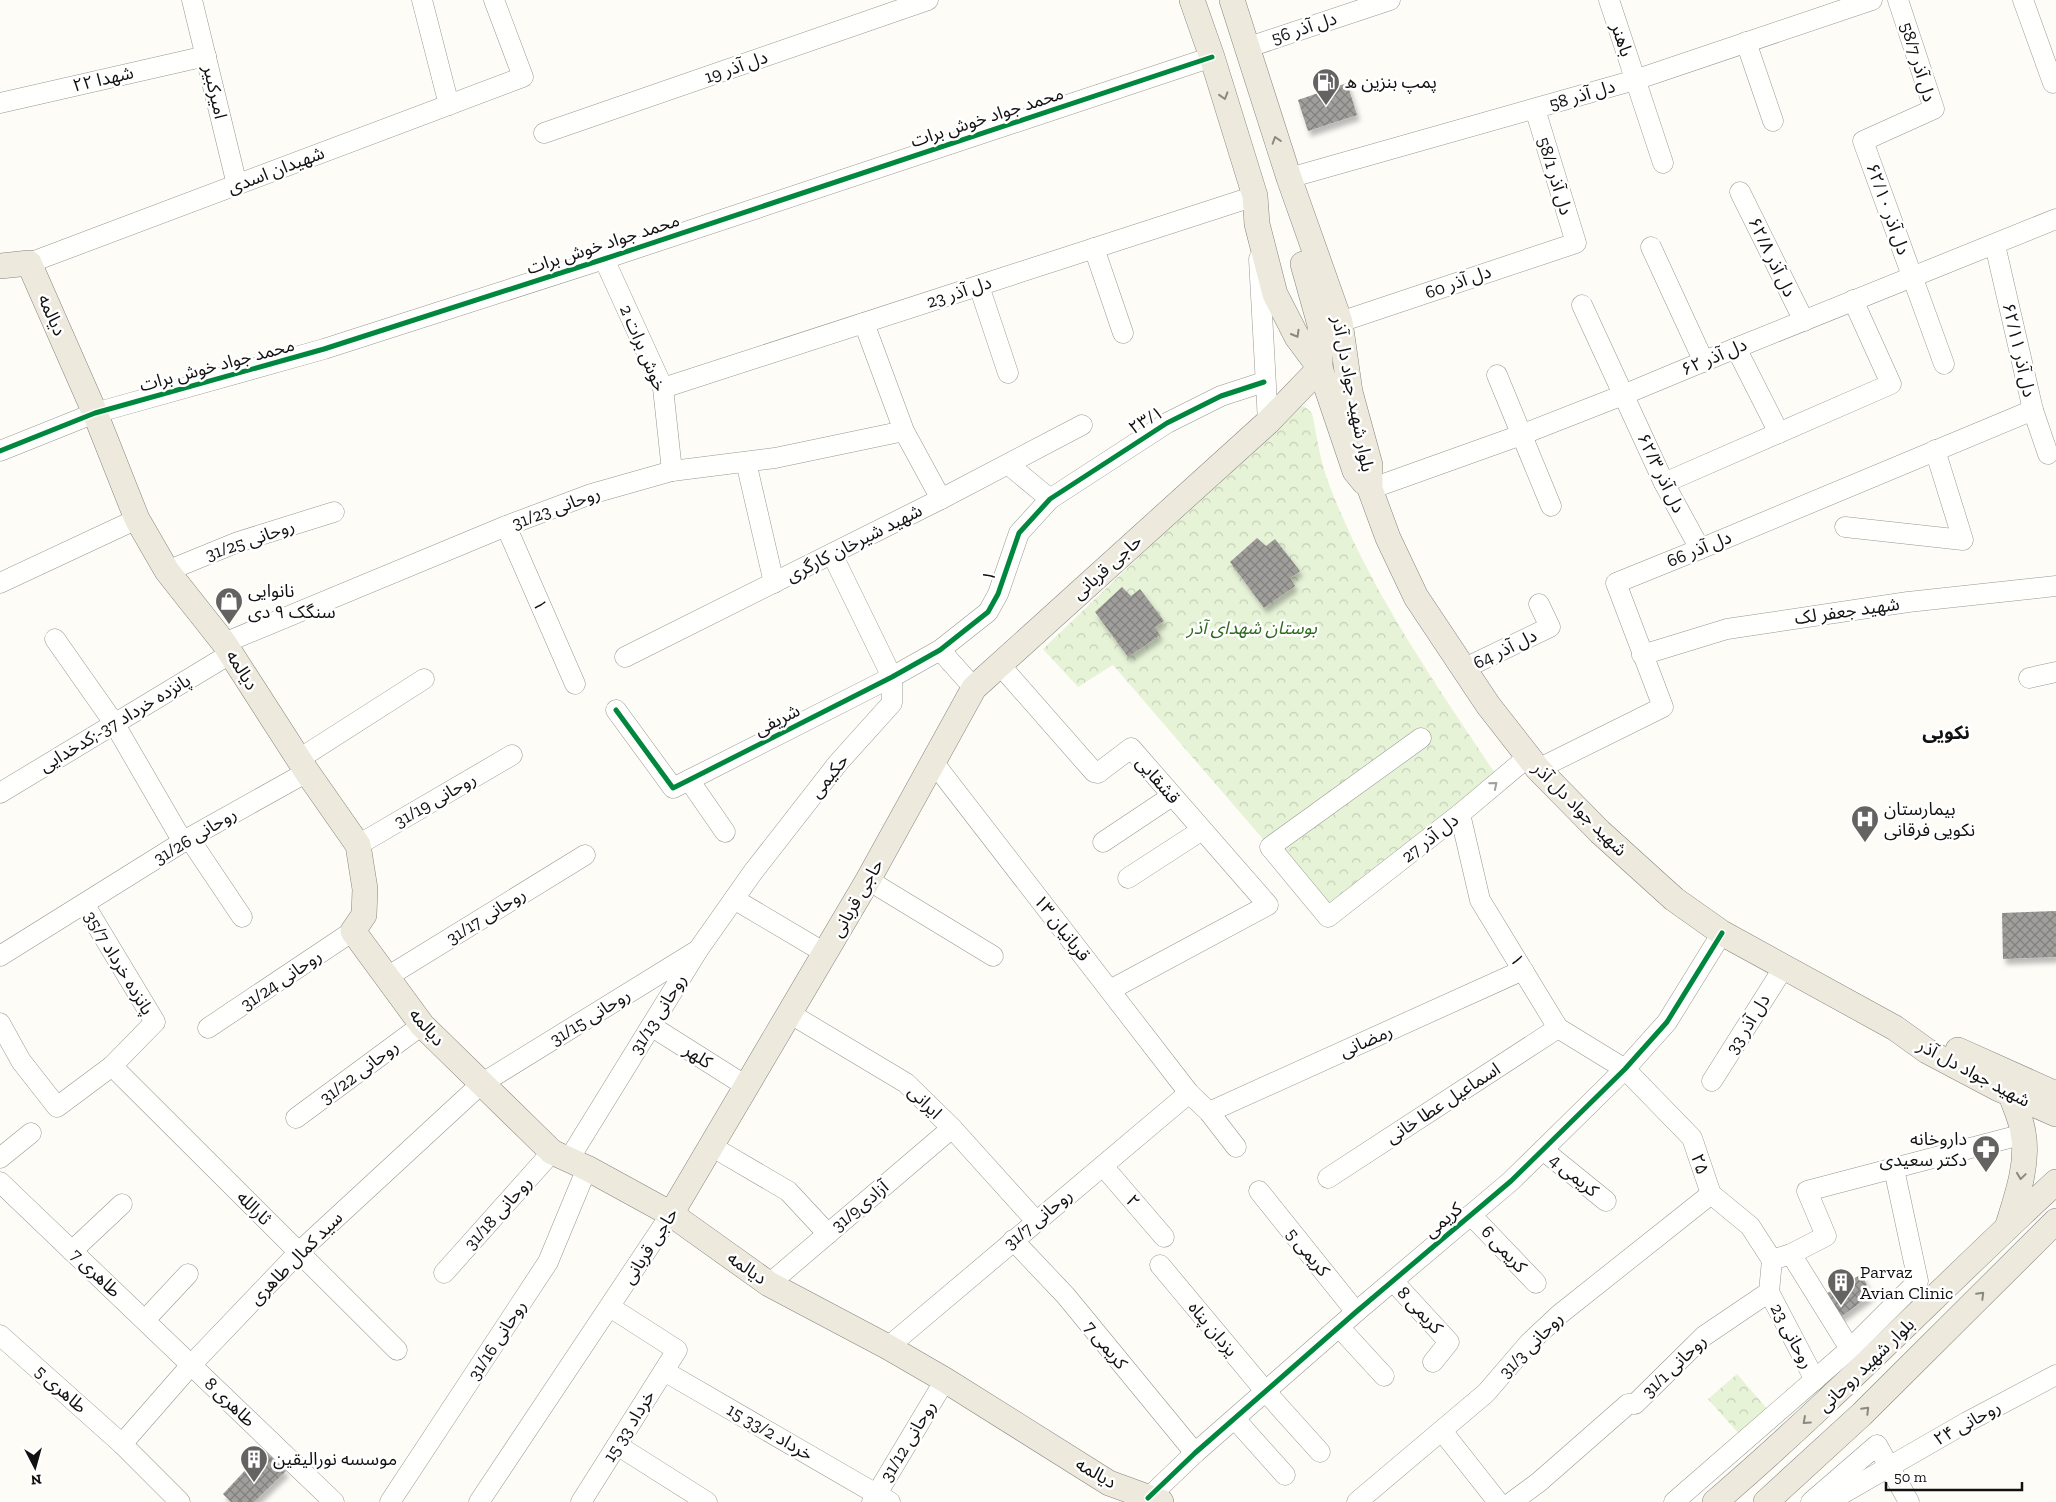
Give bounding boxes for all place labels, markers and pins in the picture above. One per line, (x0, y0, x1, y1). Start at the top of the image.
fuel station icon: پمپ بنزین ه (1311, 67, 1341, 106)
place label: پمپ بنزین ه (1345, 71, 1437, 94)
place label: نانوایی سنگک ۹ دی (248, 580, 336, 623)
shop icon: نانوایی سنگک ۹ دی (214, 586, 244, 625)
place label: بیمارستان نکویی فرقانی (1884, 798, 1975, 841)
hospital icon: بیمارستان نکویی فرقانی (1850, 804, 1880, 843)
place label: داروخانه دکتر سعیدی (1880, 1128, 1967, 1171)
pharmacy icon: داروخانه دکتر سعیدی (1971, 1134, 2001, 1173)
place label: Parvaz Avian Clinic (1860, 1261, 1953, 1304)
building icon: Parvaz Avian Clinic (1826, 1267, 1856, 1306)
building icon: موسسه نورالیقین (239, 1444, 269, 1483)
place label: موسسه نورالیقین (273, 1448, 397, 1470)

